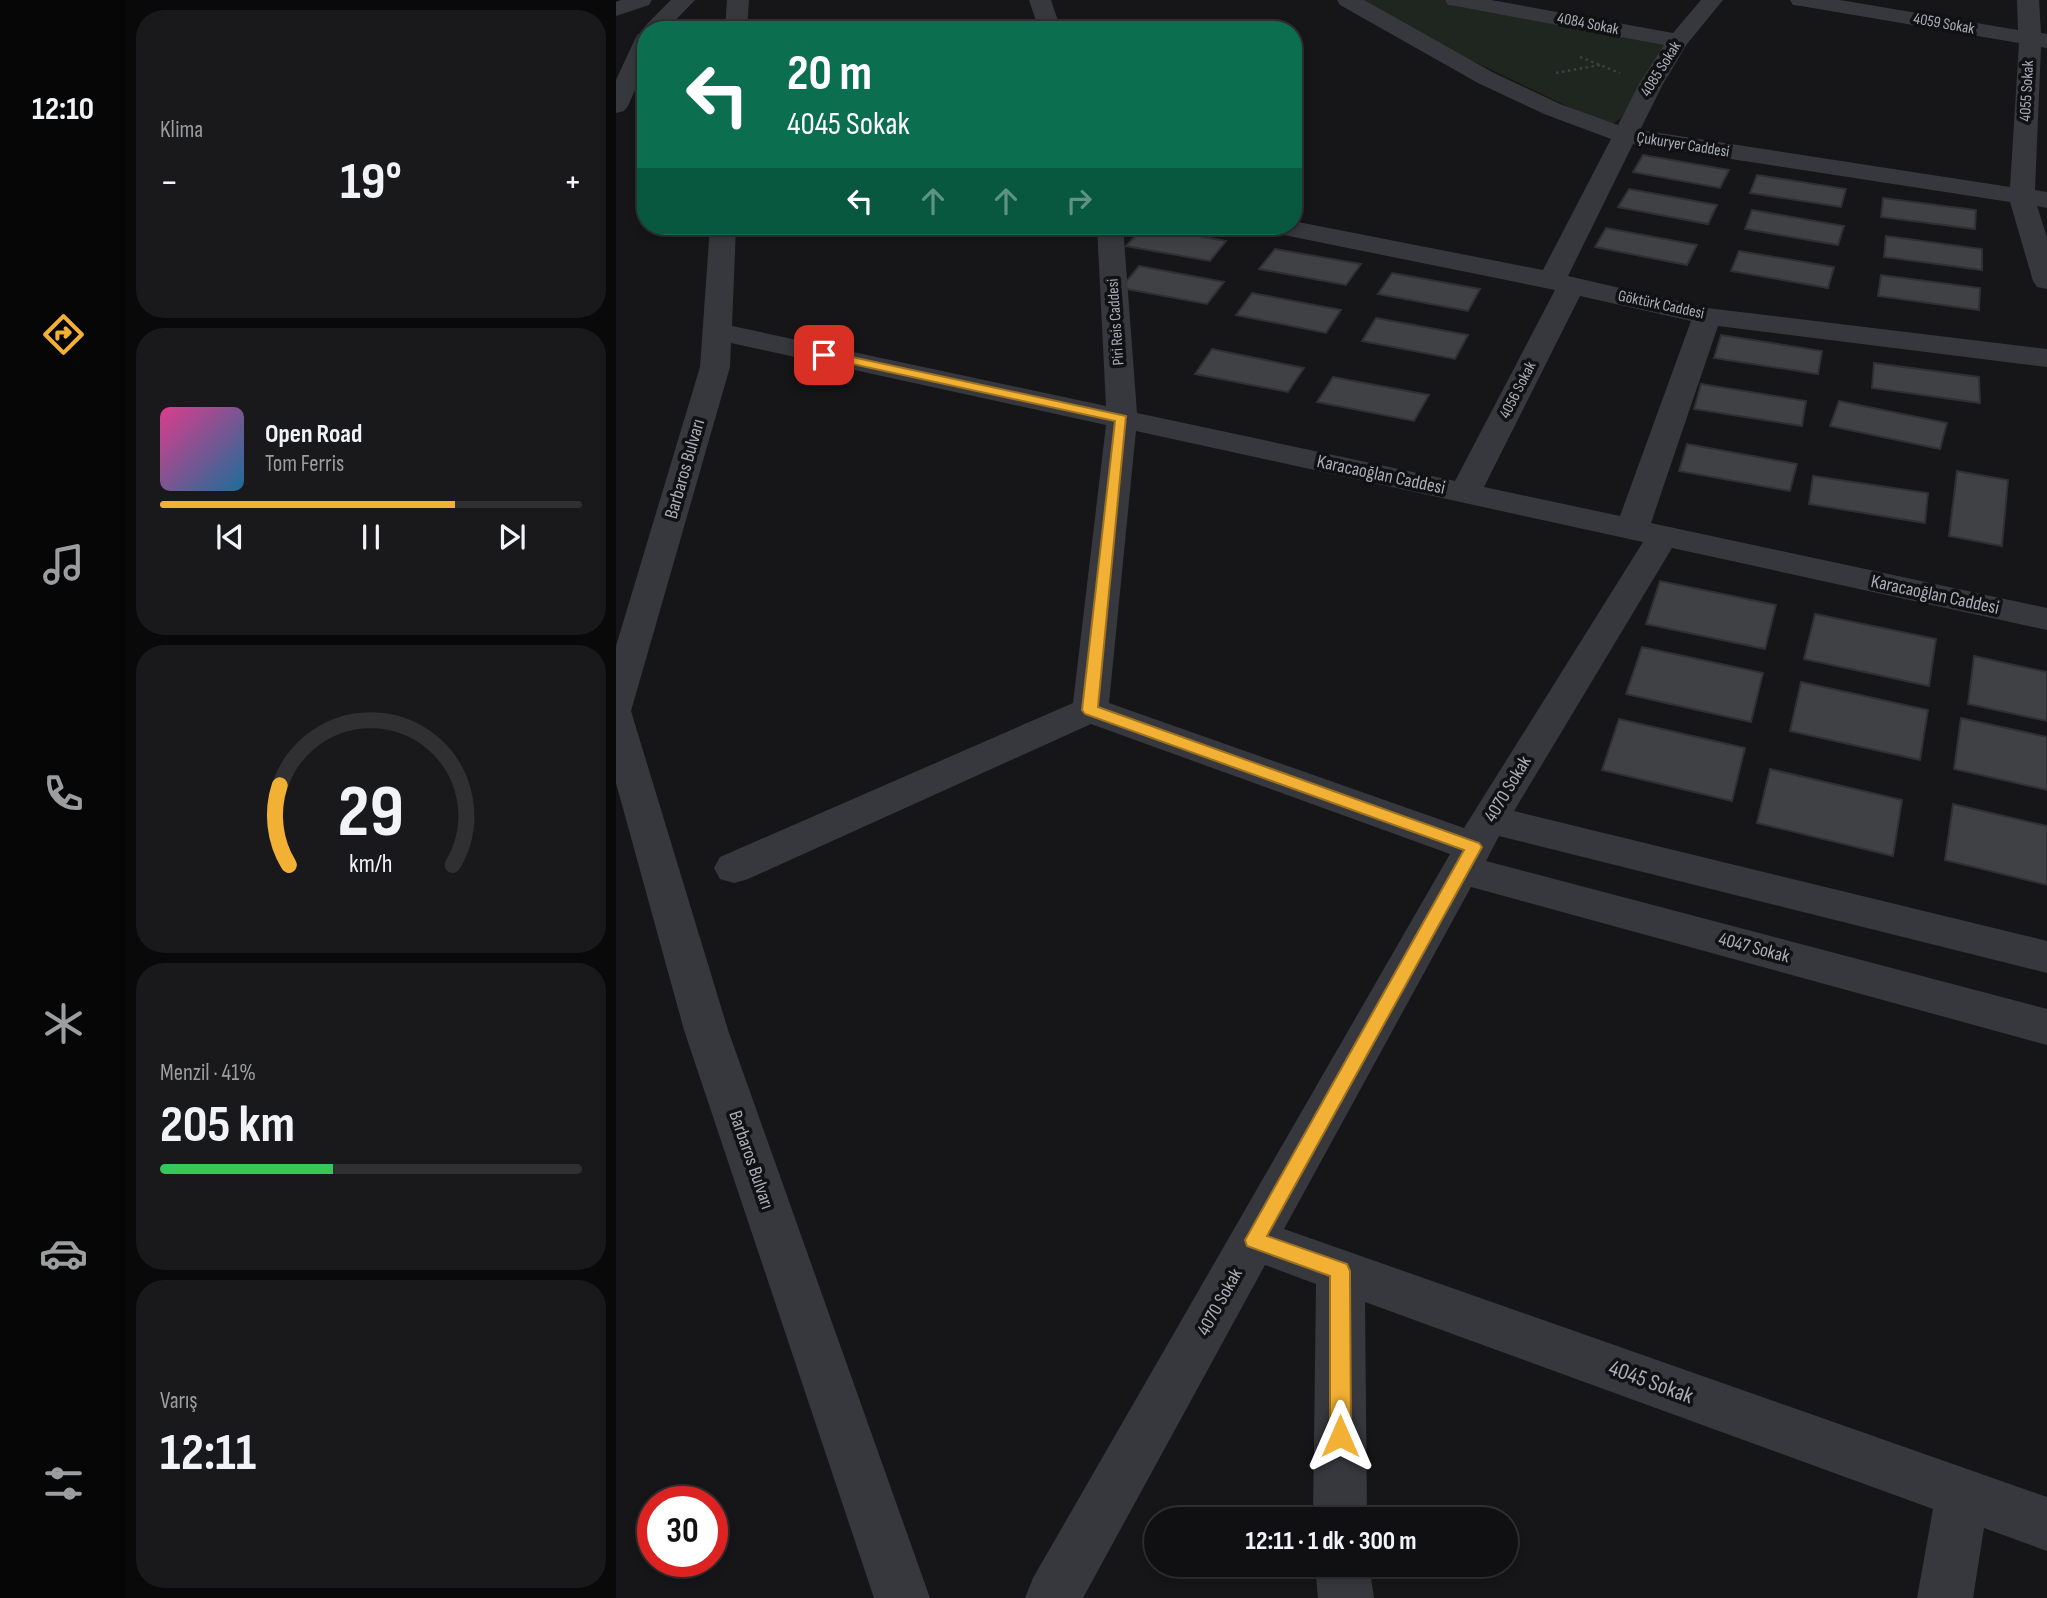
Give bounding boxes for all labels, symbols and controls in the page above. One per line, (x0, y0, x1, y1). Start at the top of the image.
street label: 4084 Sokak (1556, 9, 1620, 39)
street label: 4059 Sokak (1912, 9, 1976, 39)
street label: 4085 Sokak (1637, 38, 1685, 100)
text: 20 m (787, 45, 872, 104)
icon: left (672, 49, 763, 140)
street label: 4055 Sokak (2016, 60, 2038, 122)
text: 12:10 (32, 90, 94, 129)
text: 4045 Sokak (787, 105, 910, 144)
text: Klima (160, 116, 203, 144)
street label: Çukuryer Caddesi (1635, 128, 1731, 162)
text: 19° (340, 151, 402, 214)
text: − (160, 160, 179, 205)
text: + (563, 160, 582, 205)
icon: left (841, 182, 879, 220)
icon: ahead (914, 182, 952, 220)
icon: ahead (987, 182, 1025, 220)
icon: right (1060, 182, 1098, 220)
street label: Piri Reis Caddesi (1103, 278, 1129, 366)
street label: Göktürk Caddesi (1616, 287, 1706, 323)
icon: directions (39, 310, 88, 359)
pin (794, 325, 854, 385)
icon: arrive (805, 336, 843, 374)
street label: 4056 Sokak (1496, 358, 1540, 422)
street label: Barbaros Bulvarı (660, 416, 710, 522)
text: Open Road (265, 419, 362, 450)
text: Tom Ferris (265, 450, 344, 478)
street label: Karacaoğlan Caddesi (1315, 450, 1447, 500)
icon: previous (211, 518, 249, 556)
icon: pause (352, 518, 390, 556)
icon: next (493, 518, 531, 556)
icon: music (39, 540, 88, 589)
street label: Karacaoğlan Caddesi (1869, 570, 2001, 620)
street label: 4070 Sokak (1479, 751, 1537, 826)
icon: phone (39, 769, 88, 818)
text: 29 (338, 769, 404, 857)
text: km/h (349, 849, 393, 880)
street label: 4047 Sokak (1716, 927, 1793, 969)
icon: climate (39, 999, 88, 1048)
text: Menzil · 41% (160, 1059, 256, 1087)
text: 205 km (160, 1094, 295, 1157)
street label: Barbaros Bulvarı (723, 1108, 779, 1212)
icon: car (39, 1229, 88, 1278)
street label: 4070 Sokak (1192, 1264, 1248, 1340)
street label: 4045 Sokak (1605, 1354, 1697, 1410)
text: Varış (160, 1387, 198, 1415)
position arrow (1303, 1399, 1377, 1473)
text: 12:11 (160, 1422, 256, 1485)
icon: filters (39, 1459, 88, 1508)
speed limit sign: 30 (637, 1486, 728, 1577)
text: 12:11 · 1 dk · 300 m (1246, 1526, 1416, 1557)

